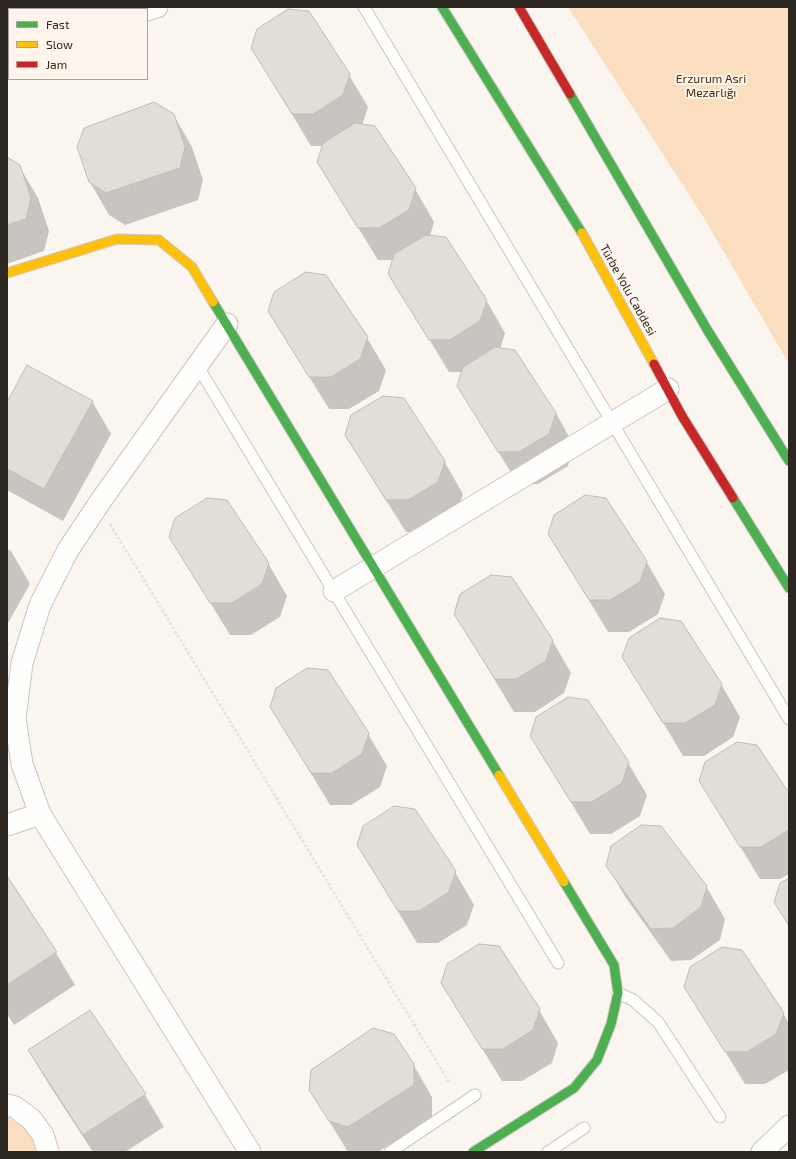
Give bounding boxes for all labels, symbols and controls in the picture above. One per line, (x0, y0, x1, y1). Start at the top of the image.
legend (8, 8, 148, 80)
text: Fast (46, 17, 69, 31)
text: Slow (46, 37, 73, 51)
text: Jam (46, 57, 67, 71)
park label: Erzurum Asri Mezarlığı (676, 72, 746, 100)
street label: Türbe Yolu Caddesi (597, 242, 659, 338)

